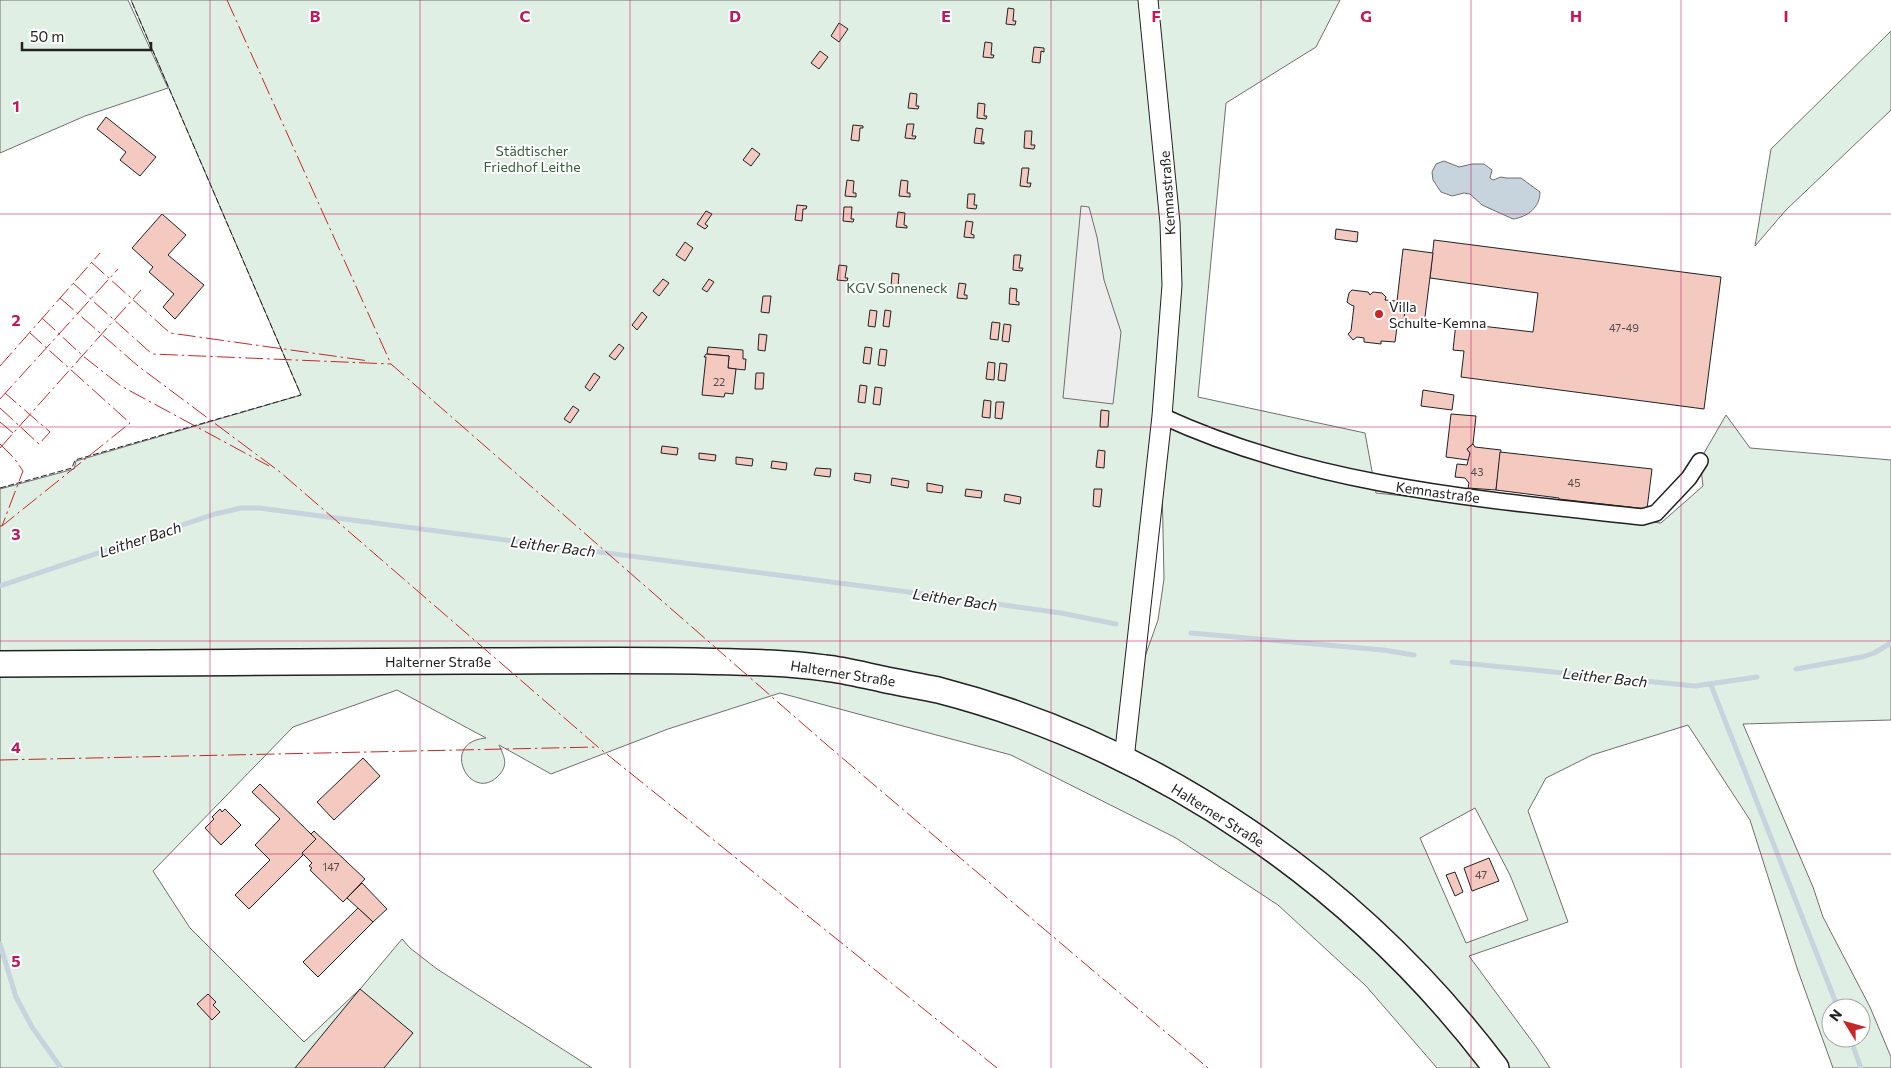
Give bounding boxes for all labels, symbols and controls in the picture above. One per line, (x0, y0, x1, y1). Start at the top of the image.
text: B (310, 6, 321, 25)
text: C (520, 6, 531, 25)
text: D (729, 6, 741, 25)
text: E (941, 6, 951, 25)
text: F (1151, 6, 1161, 25)
text: G (1360, 6, 1372, 25)
text: H (1570, 6, 1582, 25)
text: I (1783, 6, 1789, 25)
scale bar (22, 20, 151, 52)
text: 50 m (30, 27, 64, 45)
text: 1 (12, 96, 20, 115)
park label: Städtischer Friedhof Leithe (483, 142, 581, 175)
street label: Kemnastraße (1156, 150, 1178, 236)
park label: KGV Sonneneck (846, 279, 948, 296)
place label: Villa Schulte-Kemna (1389, 298, 1486, 331)
marker: Villa Schulte-Kemna (1373, 308, 1385, 320)
text: 2 (11, 310, 21, 329)
house number: 47-49 (1609, 321, 1639, 334)
house number: 22 (713, 375, 725, 388)
house number: 43 (1471, 465, 1483, 478)
house number: 45 (1568, 476, 1580, 489)
street label: Kemnastraße (1395, 478, 1481, 506)
water label: Leither Bach (97, 517, 183, 561)
text: 3 (11, 524, 21, 543)
water label: Leither Bach (510, 532, 596, 560)
water label: Leither Bach (911, 584, 999, 614)
street label: Halterner Straße (385, 653, 491, 670)
street label: Halterner Straße (789, 656, 897, 690)
water label: Leither Bach (1562, 664, 1648, 690)
text: 4 (11, 737, 21, 756)
street label: Halterner Straße (1168, 780, 1268, 850)
house number: 147 (323, 860, 340, 873)
house number: 47 (1475, 868, 1487, 881)
text: 5 (11, 951, 21, 970)
north arrow (1821, 998, 1871, 1048)
text: N (1825, 1006, 1845, 1024)

